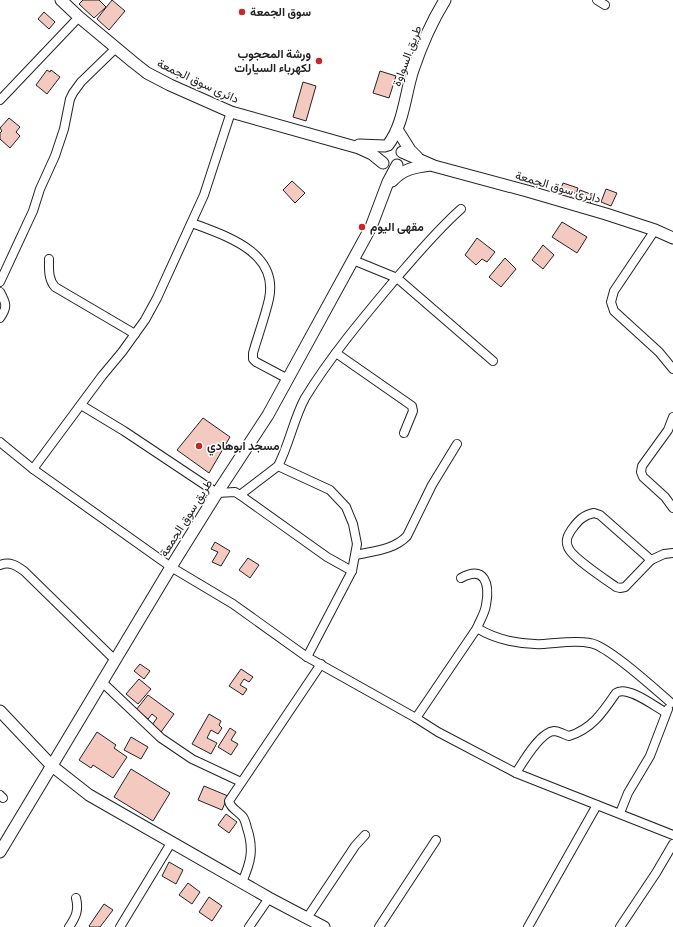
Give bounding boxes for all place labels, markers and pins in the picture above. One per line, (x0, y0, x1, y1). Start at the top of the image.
place label: سوق الجمعة (250, 5, 311, 20)
marker: سوق الجمعة (237, 7, 247, 17)
place label: ورشة المحجوب لكهرباء السيارات (234, 47, 311, 76)
marker: ورشة المحجوب لكهرباء السيارات (314, 56, 324, 66)
place label: مقهى اليوم (370, 220, 424, 235)
marker: مقهى اليوم (357, 222, 367, 232)
place label: مسجد ابوهادي (207, 439, 280, 456)
marker: مسجد ابوهادي (194, 441, 204, 451)

